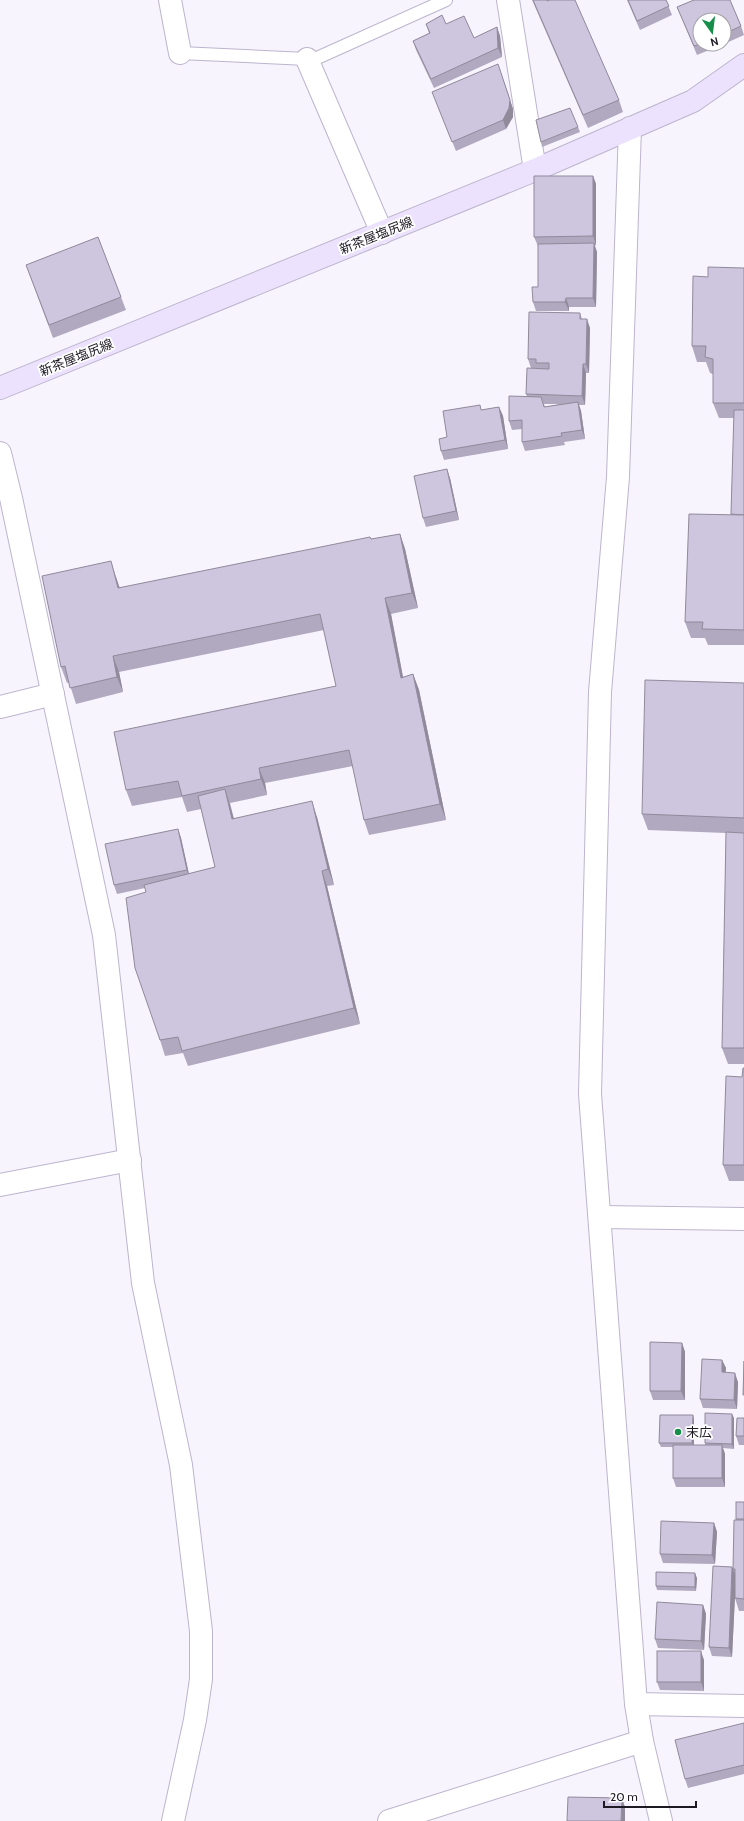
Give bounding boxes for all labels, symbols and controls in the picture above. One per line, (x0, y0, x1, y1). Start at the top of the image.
north arrow (692, 12, 732, 52)
text: N (709, 34, 720, 49)
street label: 新茶屋塩尻線 (337, 213, 415, 257)
street label: 新茶屋塩尻線 (37, 335, 115, 379)
place label: 末広 (686, 1424, 712, 1440)
marker: 末広 (673, 1427, 683, 1437)
scale bar (604, 1783, 696, 1809)
text: 20 m (610, 1789, 638, 1804)

